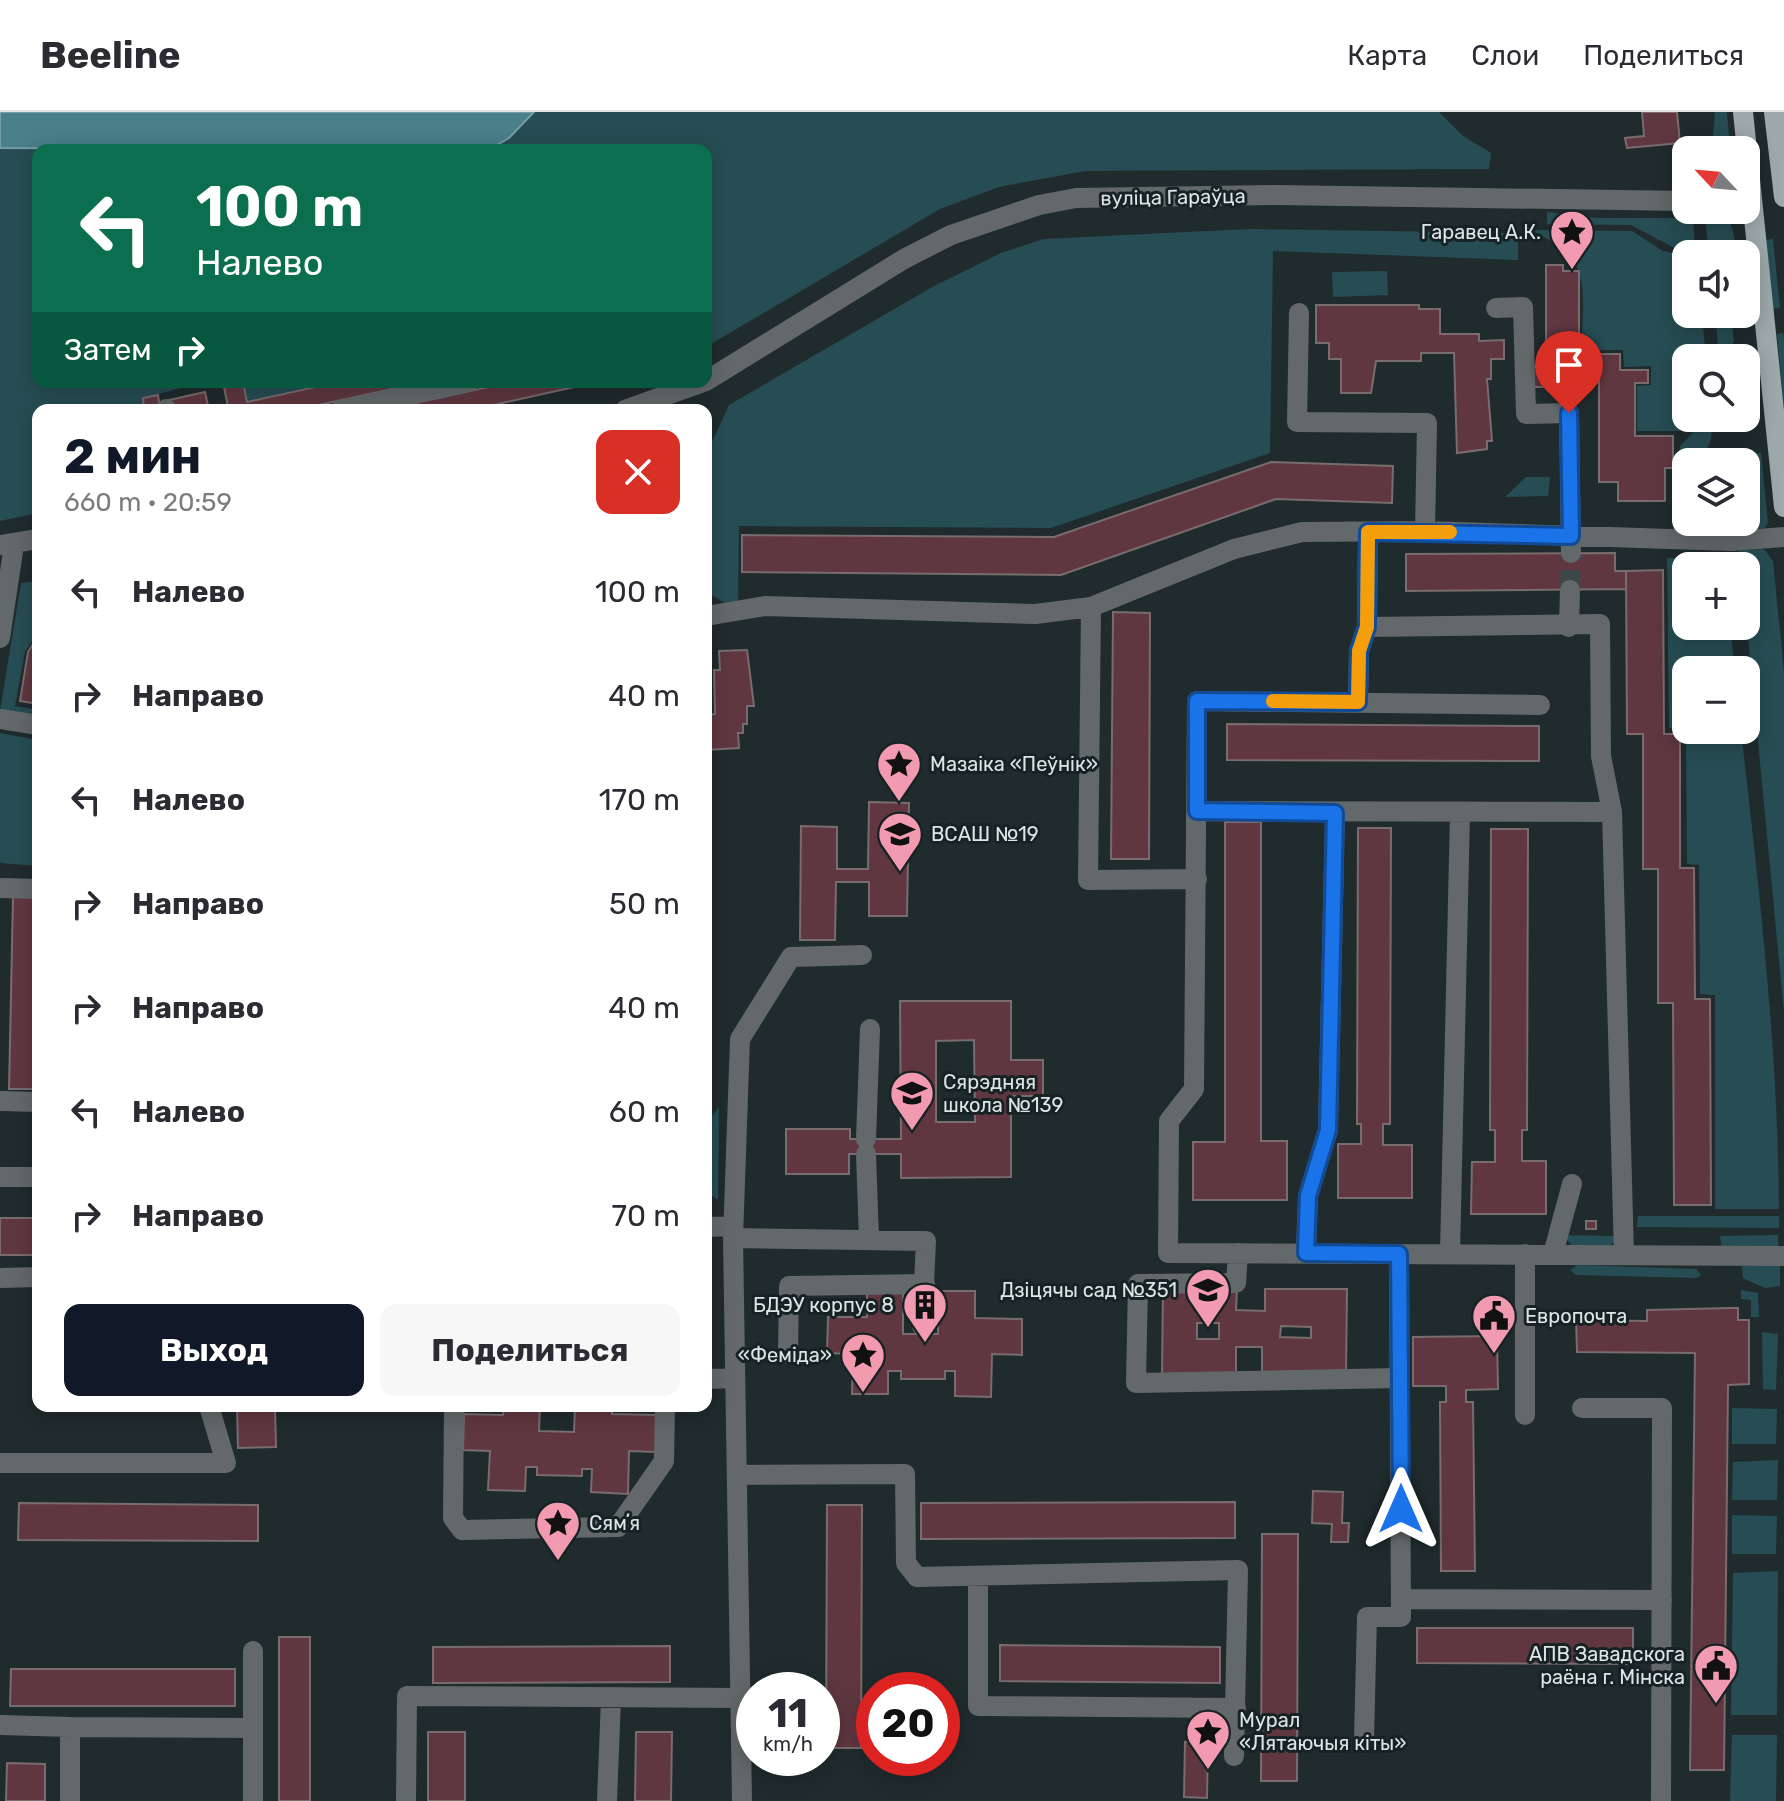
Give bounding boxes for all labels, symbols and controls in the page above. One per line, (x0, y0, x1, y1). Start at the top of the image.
text: Beeline (40, 32, 181, 78)
text: Карта (1347, 39, 1427, 72)
text: Слои (1471, 39, 1539, 72)
text: Поделиться (1583, 39, 1744, 72)
north arrow (1672, 136, 1760, 224)
map controls (1672, 136, 1760, 744)
text: 100 m (196, 174, 363, 240)
icon: left (64, 176, 168, 280)
street label: вуліца Гараўца (1100, 184, 1246, 210)
place icon: Гаравец А.К. (1548, 208, 1596, 271)
place label: Гаравец А.К. (1421, 220, 1541, 244)
button: sound (1672, 240, 1760, 328)
text: Налево (196, 241, 323, 284)
icon: right (168, 328, 212, 372)
pin (1535, 331, 1603, 413)
text: Затем (64, 332, 152, 368)
icon: arrive (1547, 343, 1591, 387)
button: search (1672, 344, 1760, 432)
text: 2 мин (64, 428, 201, 485)
button: close (596, 430, 680, 514)
button: layers (1672, 448, 1760, 536)
text: 660 m · 20:59 (64, 487, 232, 518)
button: + (1672, 552, 1760, 640)
icon: left (64, 570, 108, 614)
text: Налево (132, 574, 245, 610)
text: 100 m (595, 574, 680, 610)
button: − (1672, 656, 1760, 744)
icon: right (64, 674, 108, 718)
text: Направо (132, 678, 264, 714)
text: 40 m (608, 678, 680, 714)
place icon: Мазаіка «Пеўнік» (875, 740, 923, 803)
place label: Мазаіка «Пеўнік» (930, 752, 1098, 776)
icon: left (64, 778, 108, 822)
text: Налево (132, 782, 245, 818)
text: 170 m (599, 782, 680, 818)
school or university icon: ВСАШ №19 (876, 810, 924, 873)
place label: ВСАШ №19 (931, 822, 1039, 846)
icon: right (64, 882, 108, 926)
text: Направо (132, 886, 264, 922)
text: 50 m (609, 886, 680, 922)
icon: right (64, 986, 108, 1030)
text: Направо (132, 990, 264, 1026)
text: 40 m (608, 990, 680, 1026)
school or university icon: Сярэдняя школа №139 (888, 1069, 936, 1132)
place label: Сярэдняя школа №139 (943, 1070, 1063, 1117)
icon: left (64, 1090, 108, 1134)
text: Налево (132, 1094, 245, 1130)
text: 60 m (609, 1094, 680, 1130)
icon: right (64, 1194, 108, 1238)
text: Направо (132, 1198, 264, 1234)
text: 70 m (612, 1198, 680, 1234)
school or university icon: Дзіцячы сад №351 (1184, 1266, 1232, 1329)
place label: Дзіцячы сад №351 (1000, 1278, 1177, 1302)
building icon: БДЭУ корпус 8 (901, 1281, 949, 1344)
public building icon: Европочта (1470, 1292, 1518, 1355)
place label: БДЭУ корпус 8 (753, 1293, 894, 1317)
button: Выход (64, 1304, 364, 1396)
button: Поделиться (380, 1304, 680, 1396)
place label: Европочта (1525, 1304, 1627, 1328)
place icon: «Феміда» (839, 1331, 887, 1394)
place label: «Феміда» (738, 1343, 832, 1367)
position arrow (1359, 1467, 1443, 1551)
place icon: Сямʼя (534, 1499, 582, 1562)
place label: Сямʼя (589, 1511, 640, 1535)
place label: АПВ Завадскога раёна г. Мінска (1529, 1642, 1685, 1689)
public building icon: АПВ Завадскога раёна г. Мінска (1692, 1642, 1740, 1705)
speed limit sign: 20 (856, 1672, 960, 1776)
text: 11 (768, 1690, 808, 1737)
place icon: Мурал «Лятаючыя кіты» (1184, 1708, 1232, 1771)
place label: Мурал «Лятаючыя кіты» (1239, 1708, 1406, 1755)
text: km/h (763, 1732, 813, 1756)

